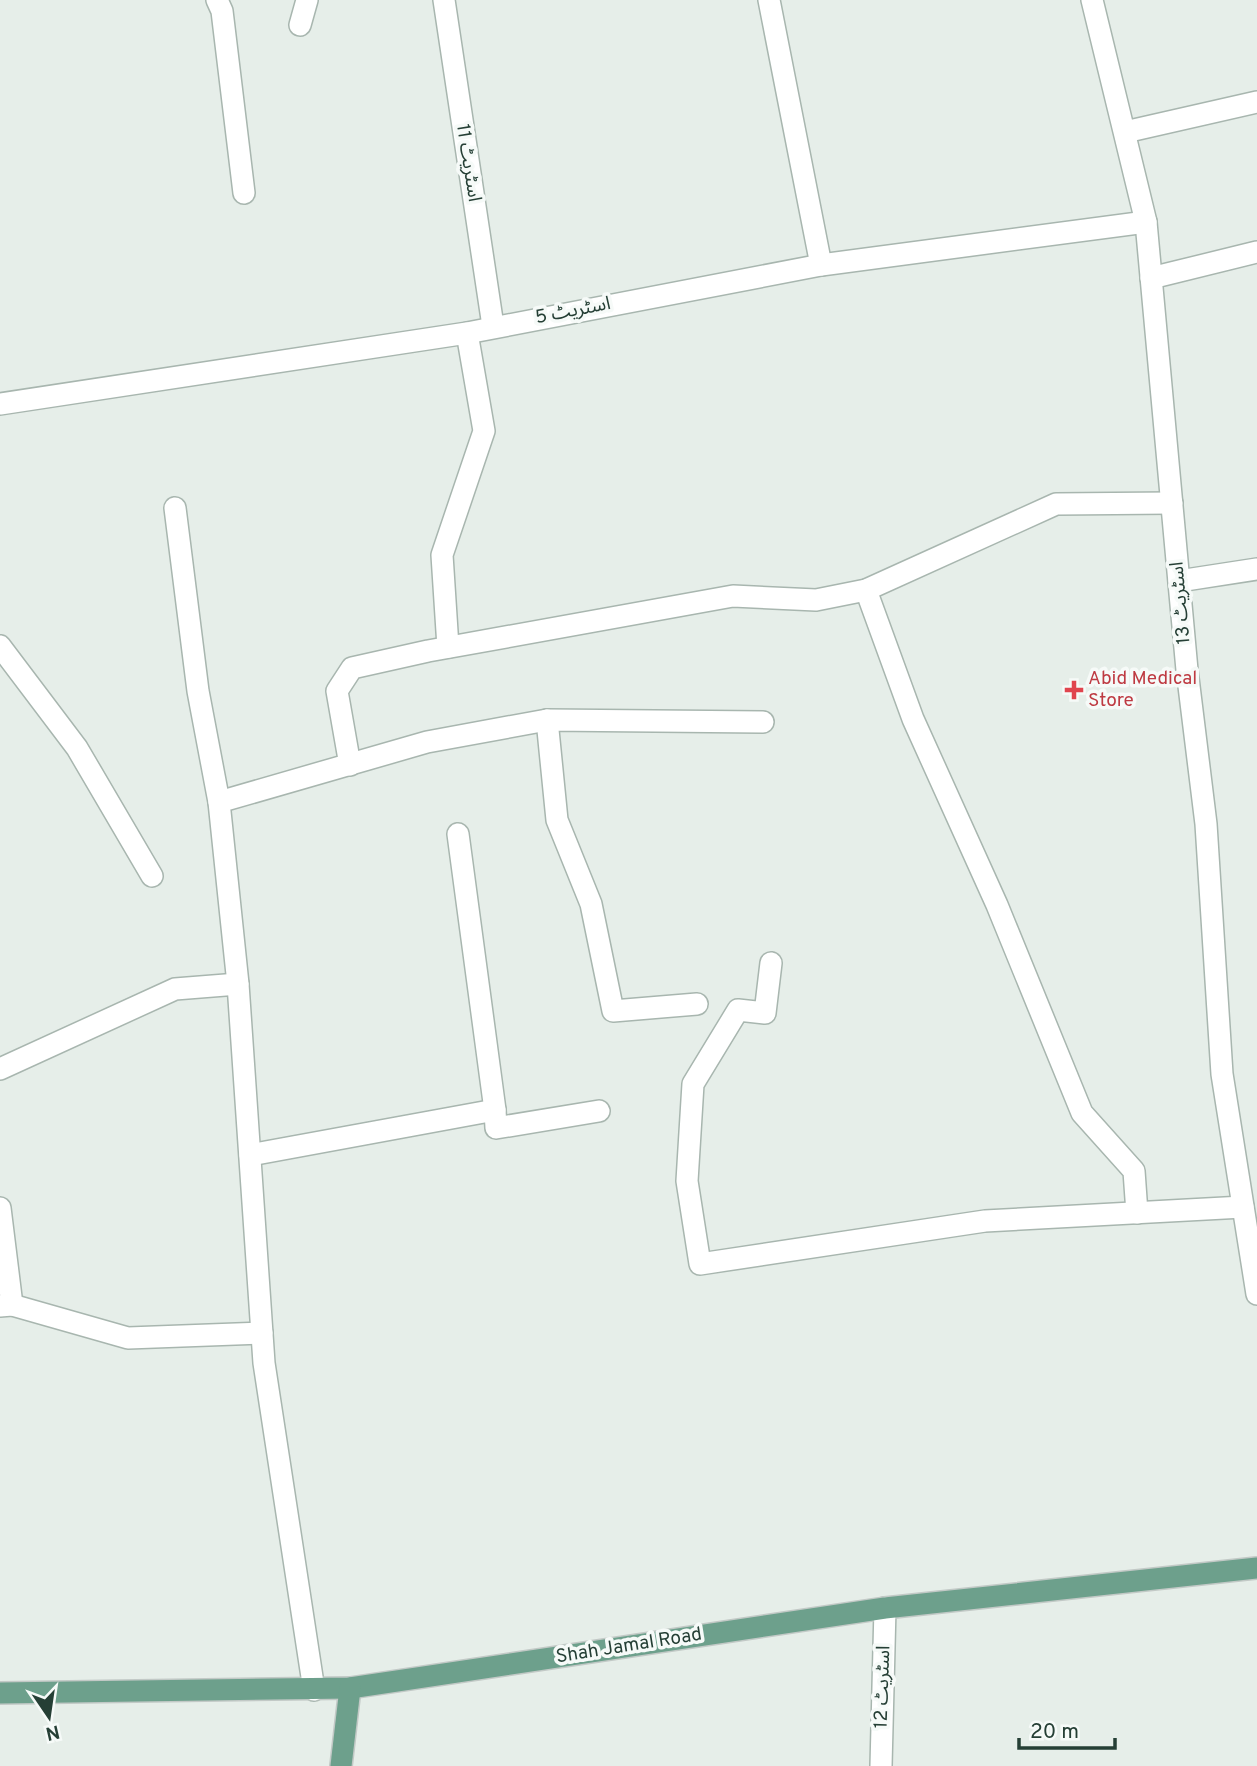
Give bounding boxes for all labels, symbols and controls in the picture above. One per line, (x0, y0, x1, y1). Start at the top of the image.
street label: اسٹریٹ 11 (450, 122, 486, 204)
street label: اسٹریٹ 5 (533, 292, 613, 330)
street label: اسٹریٹ 13 (1165, 561, 1197, 645)
place label: Abid Medical Store (1088, 667, 1197, 713)
marker: Abid Medical Store (1066, 682, 1082, 698)
street label: Shah Jamal Road (554, 1623, 704, 1669)
street label: اسٹریٹ 12 (870, 1645, 896, 1729)
north arrow (14, 1682, 84, 1752)
scale bar (1019, 1706, 1115, 1750)
text: N (43, 1718, 62, 1745)
text: 20 m (1030, 1719, 1079, 1746)

